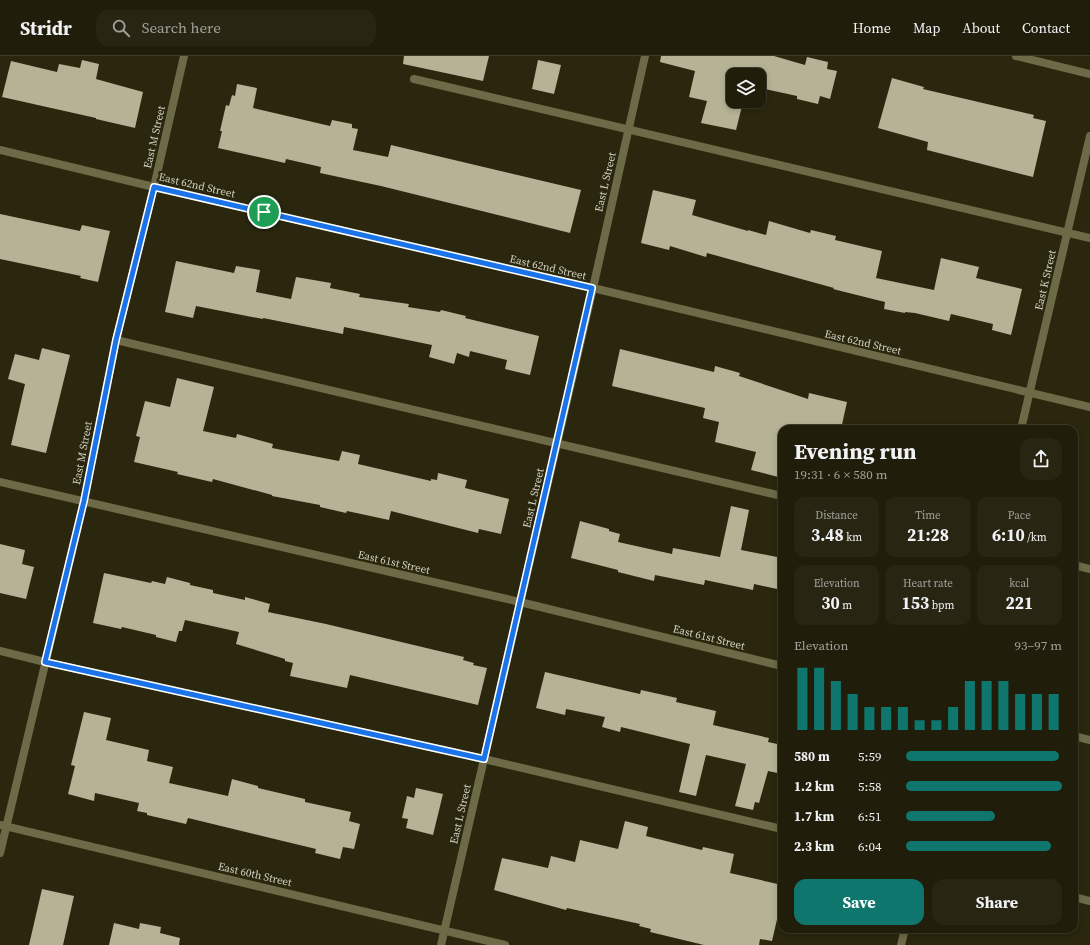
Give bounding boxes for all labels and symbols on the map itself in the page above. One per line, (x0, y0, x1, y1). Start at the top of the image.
street label: East M Street (140, 104, 169, 170)
street label: East L Street (591, 150, 620, 213)
street label: East 62nd Street (157, 169, 237, 202)
pin (247, 195, 281, 229)
street label: East K Street (1031, 248, 1060, 312)
street label: East 62nd Street (508, 251, 588, 284)
street label: East 62nd Street (823, 326, 903, 359)
street label: East M Street (69, 420, 96, 486)
street label: East L Street (519, 466, 548, 529)
street label: East 61st Street (356, 547, 432, 578)
street label: East 61st Street (671, 621, 747, 654)
street label: East L Street (446, 782, 475, 845)
street label: East 60th Street (217, 859, 294, 890)

